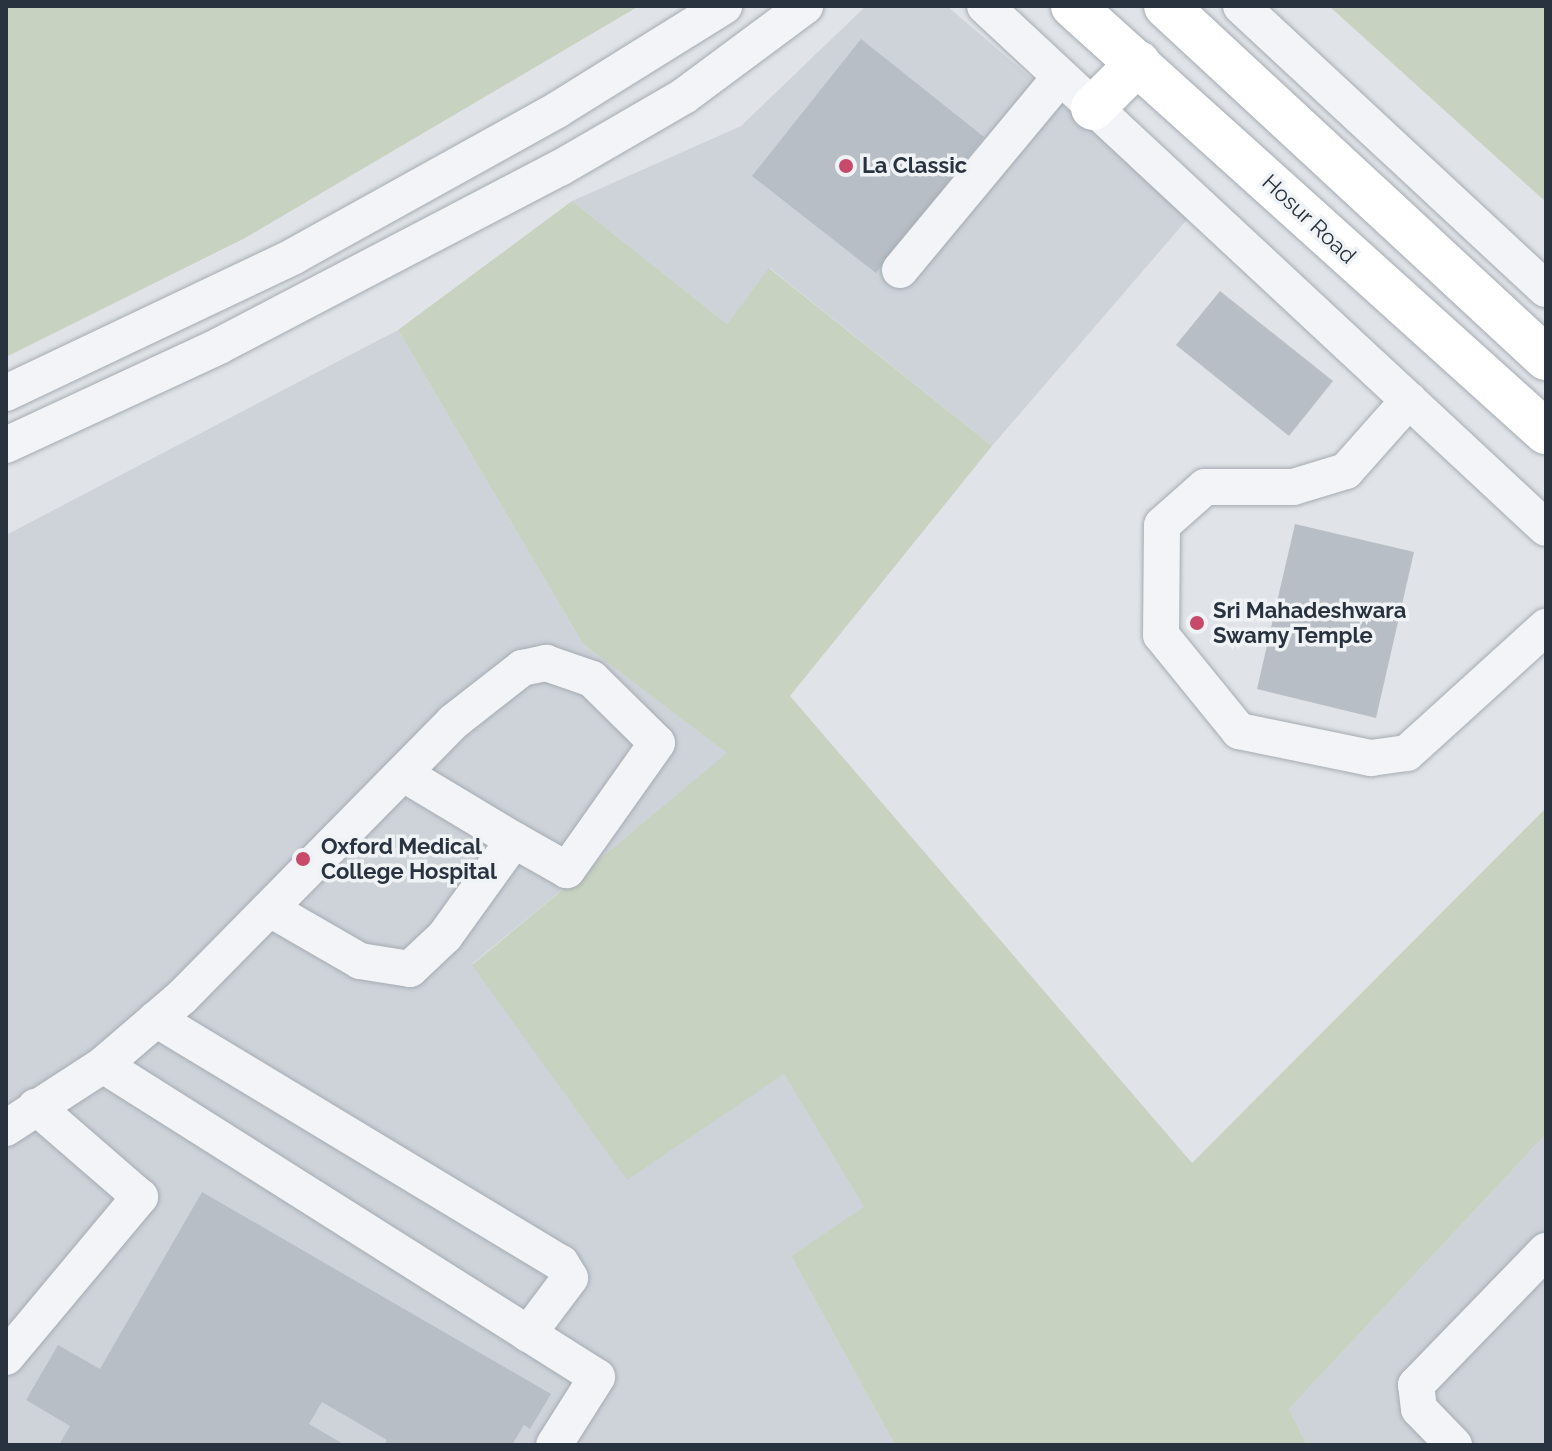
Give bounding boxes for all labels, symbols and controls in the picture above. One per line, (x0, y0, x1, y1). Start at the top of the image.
place label: La Classic (862, 153, 967, 179)
marker: La Classic (837, 157, 855, 175)
street label: Hosur Road (1257, 169, 1361, 269)
place label: Sri Mahadeshwara Swamy Temple (1213, 597, 1406, 648)
marker: Sri Mahadeshwara Swamy Temple (1188, 614, 1206, 632)
place label: Oxford Medical College Hospital (321, 833, 497, 884)
marker: Oxford Medical College Hospital (292, 848, 314, 870)

